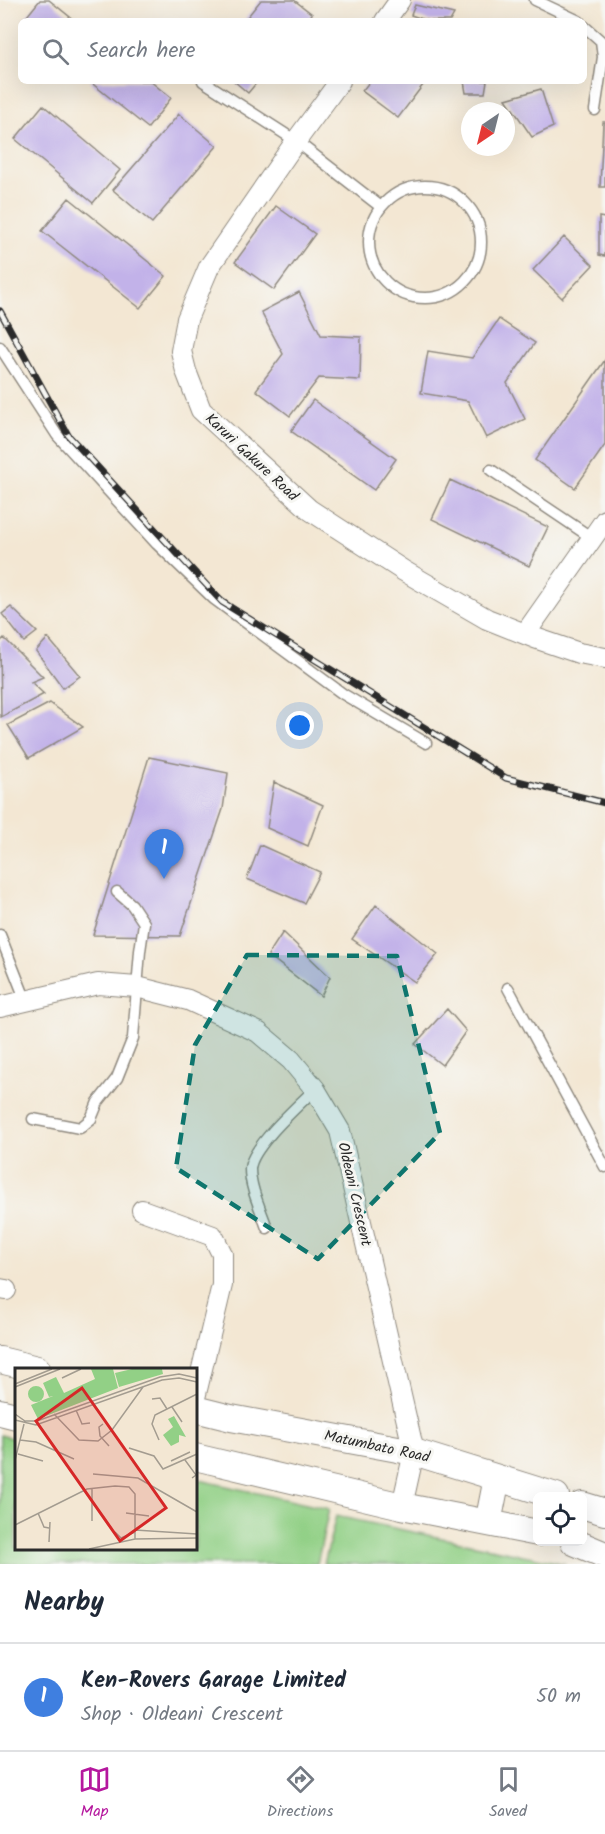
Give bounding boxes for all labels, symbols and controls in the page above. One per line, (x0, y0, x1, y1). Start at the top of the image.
search box (18, 18, 587, 84)
text: Search here (87, 34, 195, 69)
icon: search (39, 35, 72, 68)
north arrow (461, 102, 515, 156)
street label: Karuri Gakure Road (199, 408, 304, 508)
your location (285, 711, 314, 740)
pin: 1 (144, 830, 184, 879)
street label: Oldeani Crescent (330, 1140, 378, 1249)
inset map (15, 1368, 196, 1549)
street label: Matumbato Road (322, 1424, 432, 1470)
map controls (533, 1492, 587, 1546)
button: locate (533, 1492, 587, 1546)
text: Nearby (24, 1582, 104, 1624)
text: Ken-Rovers Garage Limited (81, 1664, 346, 1699)
text: 1 (40, 1681, 47, 1713)
text: 50 m (536, 1681, 581, 1713)
text: Shop · Oldeani Crescent (81, 1699, 283, 1731)
tab: Map (78, 1763, 111, 1824)
tab: Directions (267, 1763, 333, 1824)
tab: Saved (489, 1763, 527, 1824)

